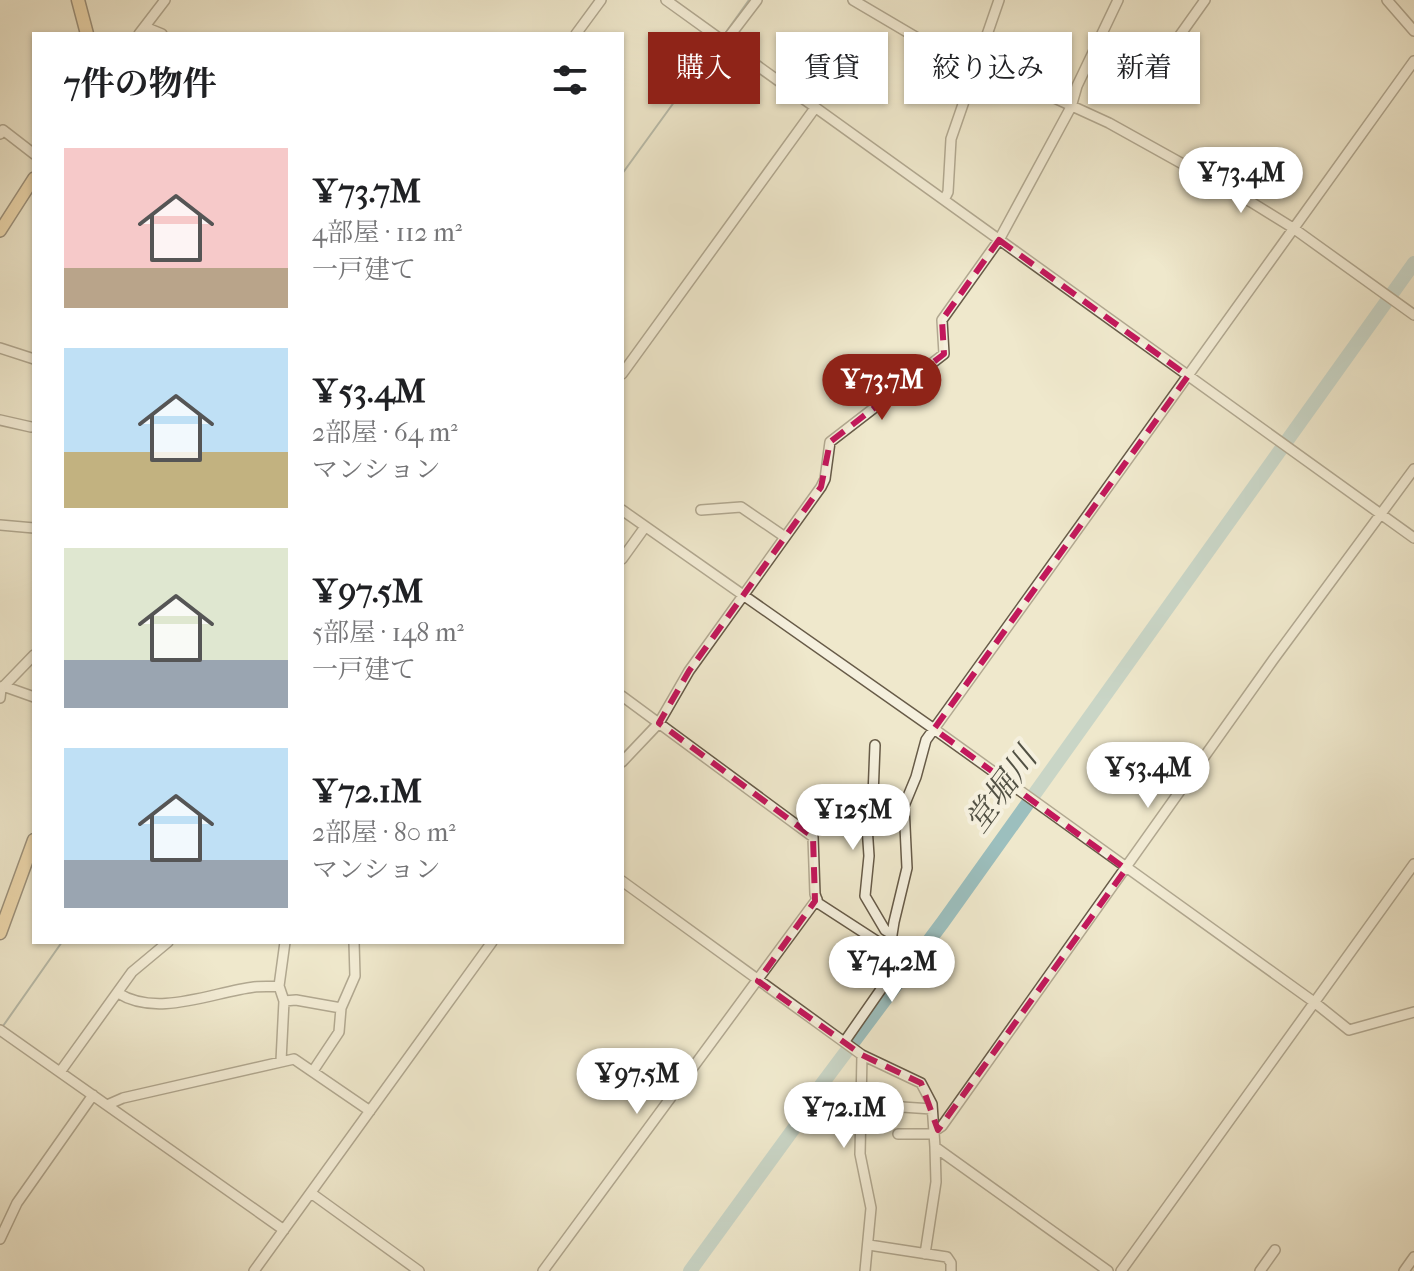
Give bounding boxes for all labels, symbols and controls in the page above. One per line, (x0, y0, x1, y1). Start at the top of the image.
chip: 購入 (648, 32, 760, 104)
chip: 賃貸 (776, 32, 888, 104)
chip: 絞り込み (904, 32, 1072, 104)
chip: 新着 (1088, 32, 1200, 104)
icon: filters (548, 58, 592, 102)
text: 7件の物件 (64, 64, 216, 104)
pin: ¥73.4M (1176, 147, 1306, 215)
text: ¥73.4M (1197, 157, 1285, 188)
text: ¥73.7M (312, 171, 421, 211)
icon: home (128, 180, 224, 276)
text: 4部屋 · 112 m² (312, 217, 462, 248)
text: 一戸建て (312, 254, 416, 285)
pin: ¥73.7M (817, 354, 947, 422)
text: ¥73.7M (840, 364, 924, 395)
text: ¥53.4M (312, 371, 426, 411)
icon: home (128, 380, 224, 476)
text: 2部屋 · 64 m² (312, 417, 458, 448)
text: マンション (312, 454, 441, 485)
text: ¥97.5M (312, 571, 423, 611)
icon: home (128, 580, 224, 676)
text: 5部屋 · 148 m² (312, 617, 464, 648)
text: 一戸建て (312, 654, 416, 685)
water label: 堂堀川 (958, 738, 1046, 840)
pin: ¥53.4M (1083, 742, 1213, 810)
text: ¥53.4M (1105, 752, 1191, 783)
text: ¥72.1M (312, 771, 422, 811)
icon: home (128, 780, 224, 876)
pin: ¥125M (797, 784, 909, 852)
text: ¥125M (814, 794, 892, 825)
text: 2部屋 · 80 m² (312, 817, 456, 848)
text: マンション (312, 854, 441, 885)
pin: ¥74.2M (827, 936, 957, 1004)
text: ¥74.2M (847, 946, 937, 977)
pin: ¥97.5M (572, 1048, 702, 1116)
text: ¥97.5M (595, 1058, 679, 1089)
pin: ¥72.1M (779, 1082, 909, 1150)
text: ¥72.1M (802, 1092, 886, 1123)

